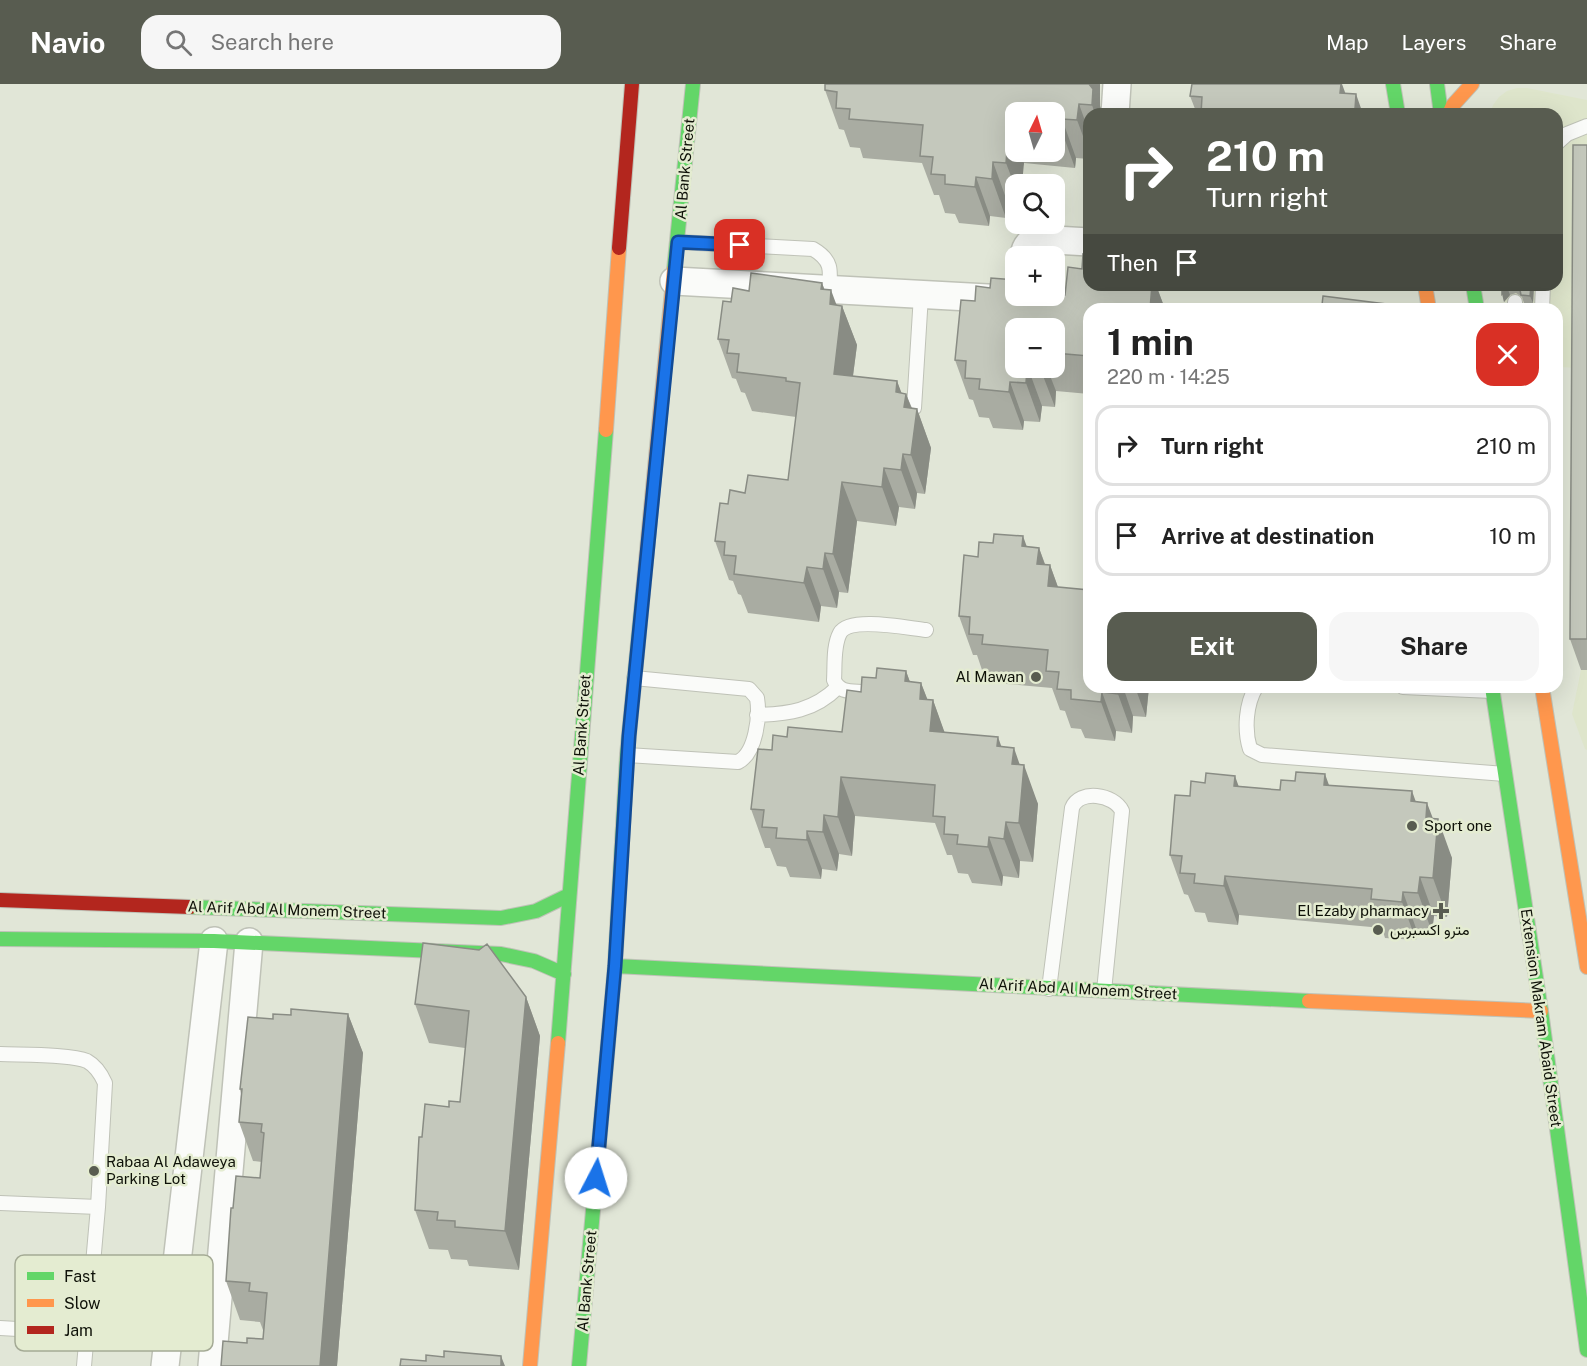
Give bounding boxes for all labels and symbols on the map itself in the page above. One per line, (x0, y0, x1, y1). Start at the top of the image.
north arrow (1005, 102, 1065, 162)
street label: Al Bank Street (672, 117, 697, 220)
pin (714, 219, 765, 270)
place label: Al Mawan (955, 668, 1024, 685)
marker: Al Mawan (1029, 670, 1043, 684)
street label: Al Bank Street (569, 673, 594, 776)
place label: Sport one (1424, 817, 1492, 834)
marker: Sport one (1405, 819, 1419, 833)
street label: Al Arif Abd Al Monem Street (187, 898, 387, 921)
place label: El Ezaby pharmacy (1297, 902, 1429, 919)
marker: El Ezaby pharmacy (1434, 904, 1448, 918)
street label: Extension Makram Abaid Street (1518, 908, 1565, 1128)
place label: مترو اكسبرس (1390, 921, 1470, 940)
marker: مترو اكسبرس (1371, 923, 1385, 937)
street label: Al Arif Abd Al Monem Street (978, 975, 1178, 1002)
position arrow (564, 1146, 628, 1210)
place label: Rabaa Al Adaweya Parking Lot (106, 1153, 236, 1187)
marker: Rabaa Al Adaweya Parking Lot (87, 1164, 101, 1178)
street label: Al Bank Street (574, 1229, 599, 1332)
legend (15, 1255, 213, 1351)
text: Fast (64, 1267, 96, 1286)
text: Slow (64, 1294, 101, 1313)
text: Jam (64, 1321, 93, 1340)

